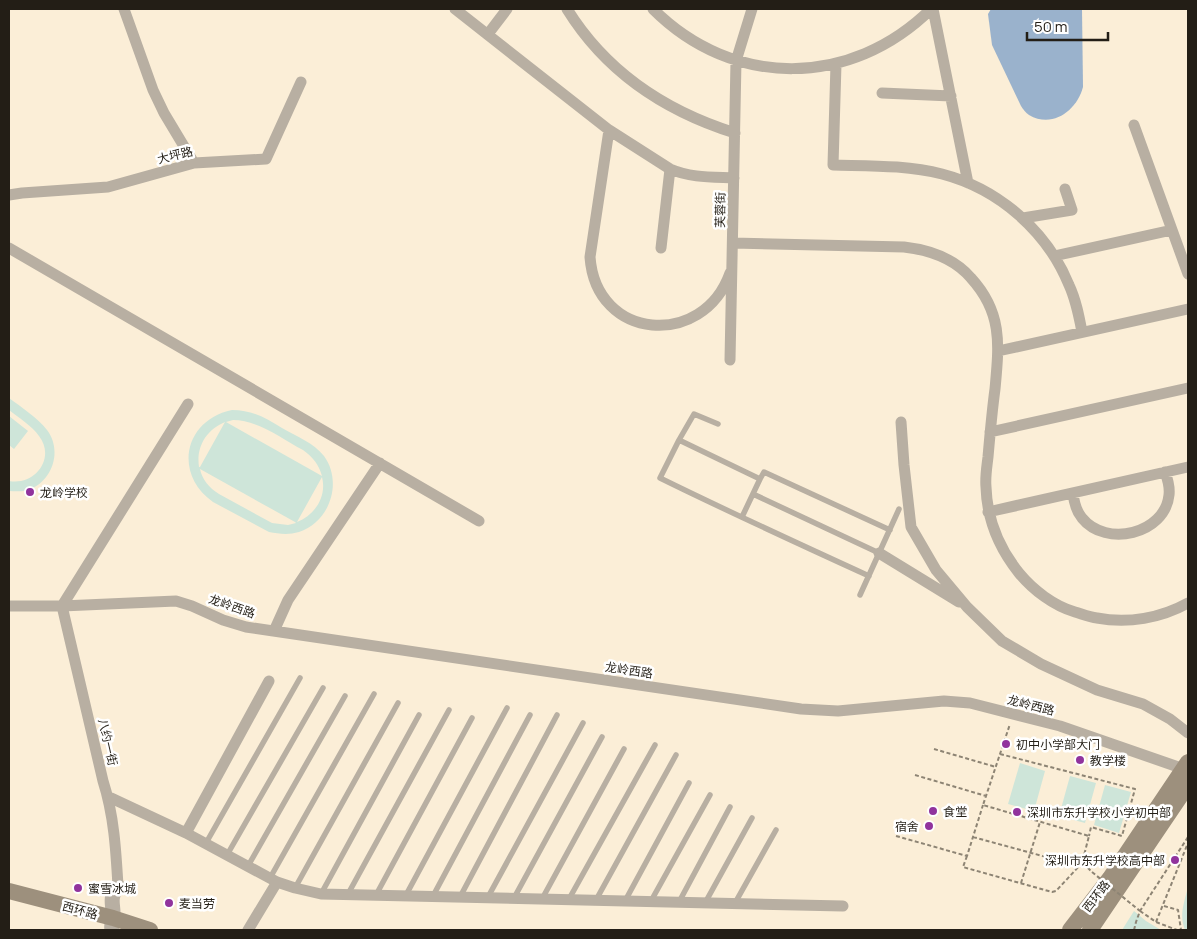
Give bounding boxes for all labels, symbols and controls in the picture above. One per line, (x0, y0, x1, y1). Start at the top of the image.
scale bar (1027, 10, 1108, 42)
text: 50 m (1034, 16, 1068, 37)
street label: 大坪路 (155, 142, 195, 168)
street label: 芙蓉街 (711, 192, 729, 228)
place label: 龙岭学校 (40, 484, 88, 501)
marker: 龙岭学校 (24, 486, 36, 498)
street label: 龙岭西路 (207, 590, 257, 622)
street label: 龙岭西路 (604, 658, 654, 682)
street label: 龙岭西路 (1006, 691, 1056, 719)
street label: 八约一街 (94, 717, 122, 767)
place label: 初中小学部大门 (1016, 736, 1100, 753)
marker: 初中小学部大门 (1000, 738, 1012, 750)
place label: 教学楼 (1090, 752, 1126, 769)
marker: 教学楼 (1074, 754, 1086, 766)
place label: 食堂 (943, 803, 967, 820)
place label: 深圳市东升学校小学初中部 (1027, 804, 1171, 821)
marker: 食堂 (927, 805, 939, 817)
marker: 深圳市东升学校小学初中部 (1011, 806, 1023, 818)
place label: 宿舍 (895, 818, 919, 835)
marker: 宿舍 (923, 820, 935, 832)
place label: 深圳市东升学校高中部 (1045, 852, 1165, 869)
marker: 深圳市东升学校高中部 (1169, 854, 1181, 866)
street label: 西环路 (1078, 877, 1114, 915)
place label: 蜜雪冰城 (88, 880, 136, 897)
marker: 蜜雪冰城 (72, 882, 84, 894)
place label: 麦当劳 (179, 895, 215, 912)
street label: 西环路 (60, 897, 100, 923)
marker: 麦当劳 (163, 897, 175, 909)

